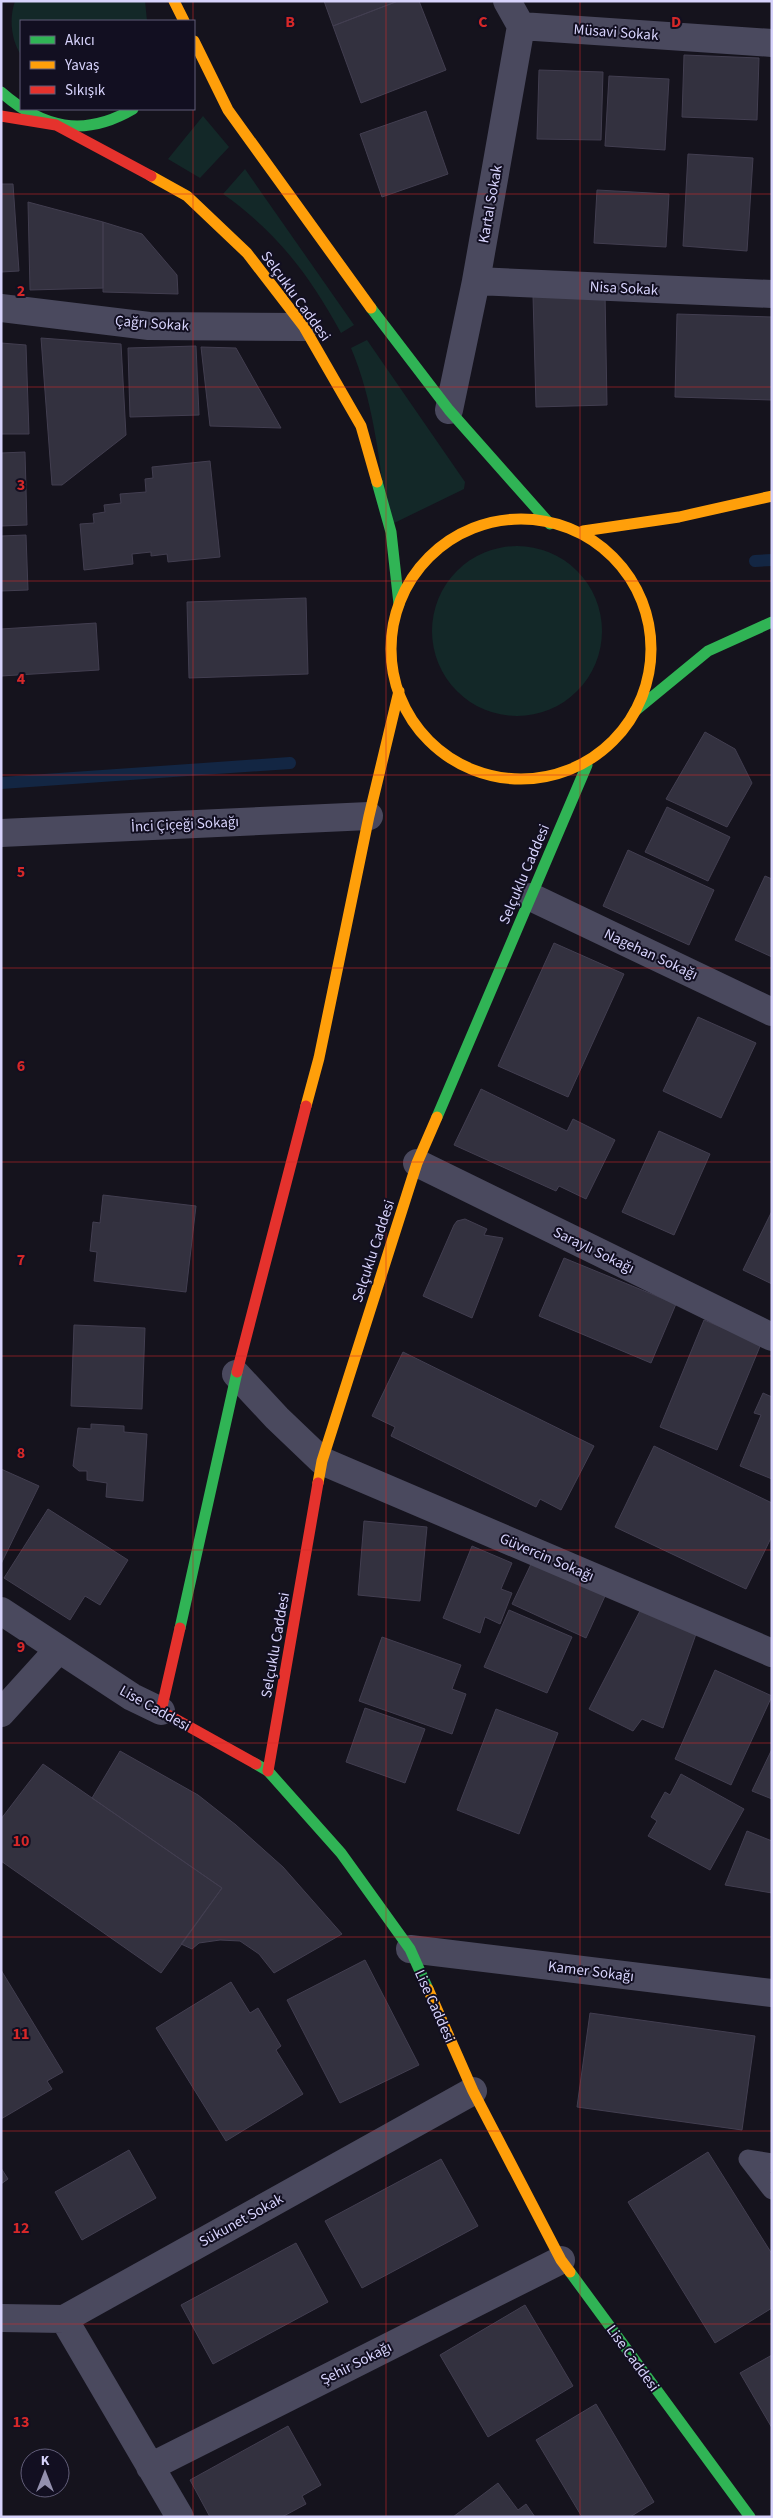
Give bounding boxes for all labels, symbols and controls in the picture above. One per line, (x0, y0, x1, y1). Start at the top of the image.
text: B (285, 11, 295, 33)
text: C (478, 11, 488, 33)
text: D (671, 11, 681, 33)
street label: Müsavi Sokak (573, 19, 660, 46)
legend (20, 20, 195, 110)
text: Akıcı (65, 30, 95, 51)
text: Yavaş (64, 55, 99, 76)
text: Sıkışık (65, 80, 106, 101)
street label: Kartal Sokak (473, 163, 508, 245)
street label: Selçuklu Caddesi (256, 247, 336, 346)
street label: Nisa Sokak (589, 276, 659, 301)
text: 2 (17, 280, 25, 302)
street label: Çağrı Sokak (114, 310, 190, 337)
text: 3 (17, 474, 25, 496)
text: 4 (17, 668, 26, 690)
street label: İnci Çiçeği Sokağı (130, 811, 240, 838)
street label: Selçuklu Caddesi (494, 821, 555, 927)
text: 5 (17, 861, 25, 883)
street label: Nagehan Sokağı (600, 924, 701, 985)
text: 6 (17, 1055, 25, 1077)
street label: Selçuklu Caddesi (347, 1197, 400, 1305)
street label: Saraylı Sokağı (550, 1222, 638, 1279)
text: 7 (17, 1249, 25, 1271)
text: 8 (17, 1442, 25, 1464)
street label: Güvercin Sokağı (496, 1528, 597, 1587)
street label: Selçuklu Caddesi (256, 1591, 295, 1700)
text: 9 (17, 1636, 25, 1658)
street label: Lise Caddesi (116, 1680, 194, 1737)
text: 10 (13, 1830, 29, 1852)
street label: Kamer Sokağı (547, 1956, 635, 1987)
street label: Lise Caddesi (409, 1966, 460, 2046)
text: 11 (13, 2023, 29, 2045)
street label: Sükunet Sokak (195, 2188, 288, 2252)
text: 12 (13, 2217, 29, 2239)
street label: Lise Caddesi (601, 2321, 664, 2396)
street label: Şehir Sokağı (317, 2336, 396, 2390)
text: 13 (13, 2411, 29, 2433)
north arrow (20, 2448, 70, 2498)
text: K (41, 2451, 50, 2471)

